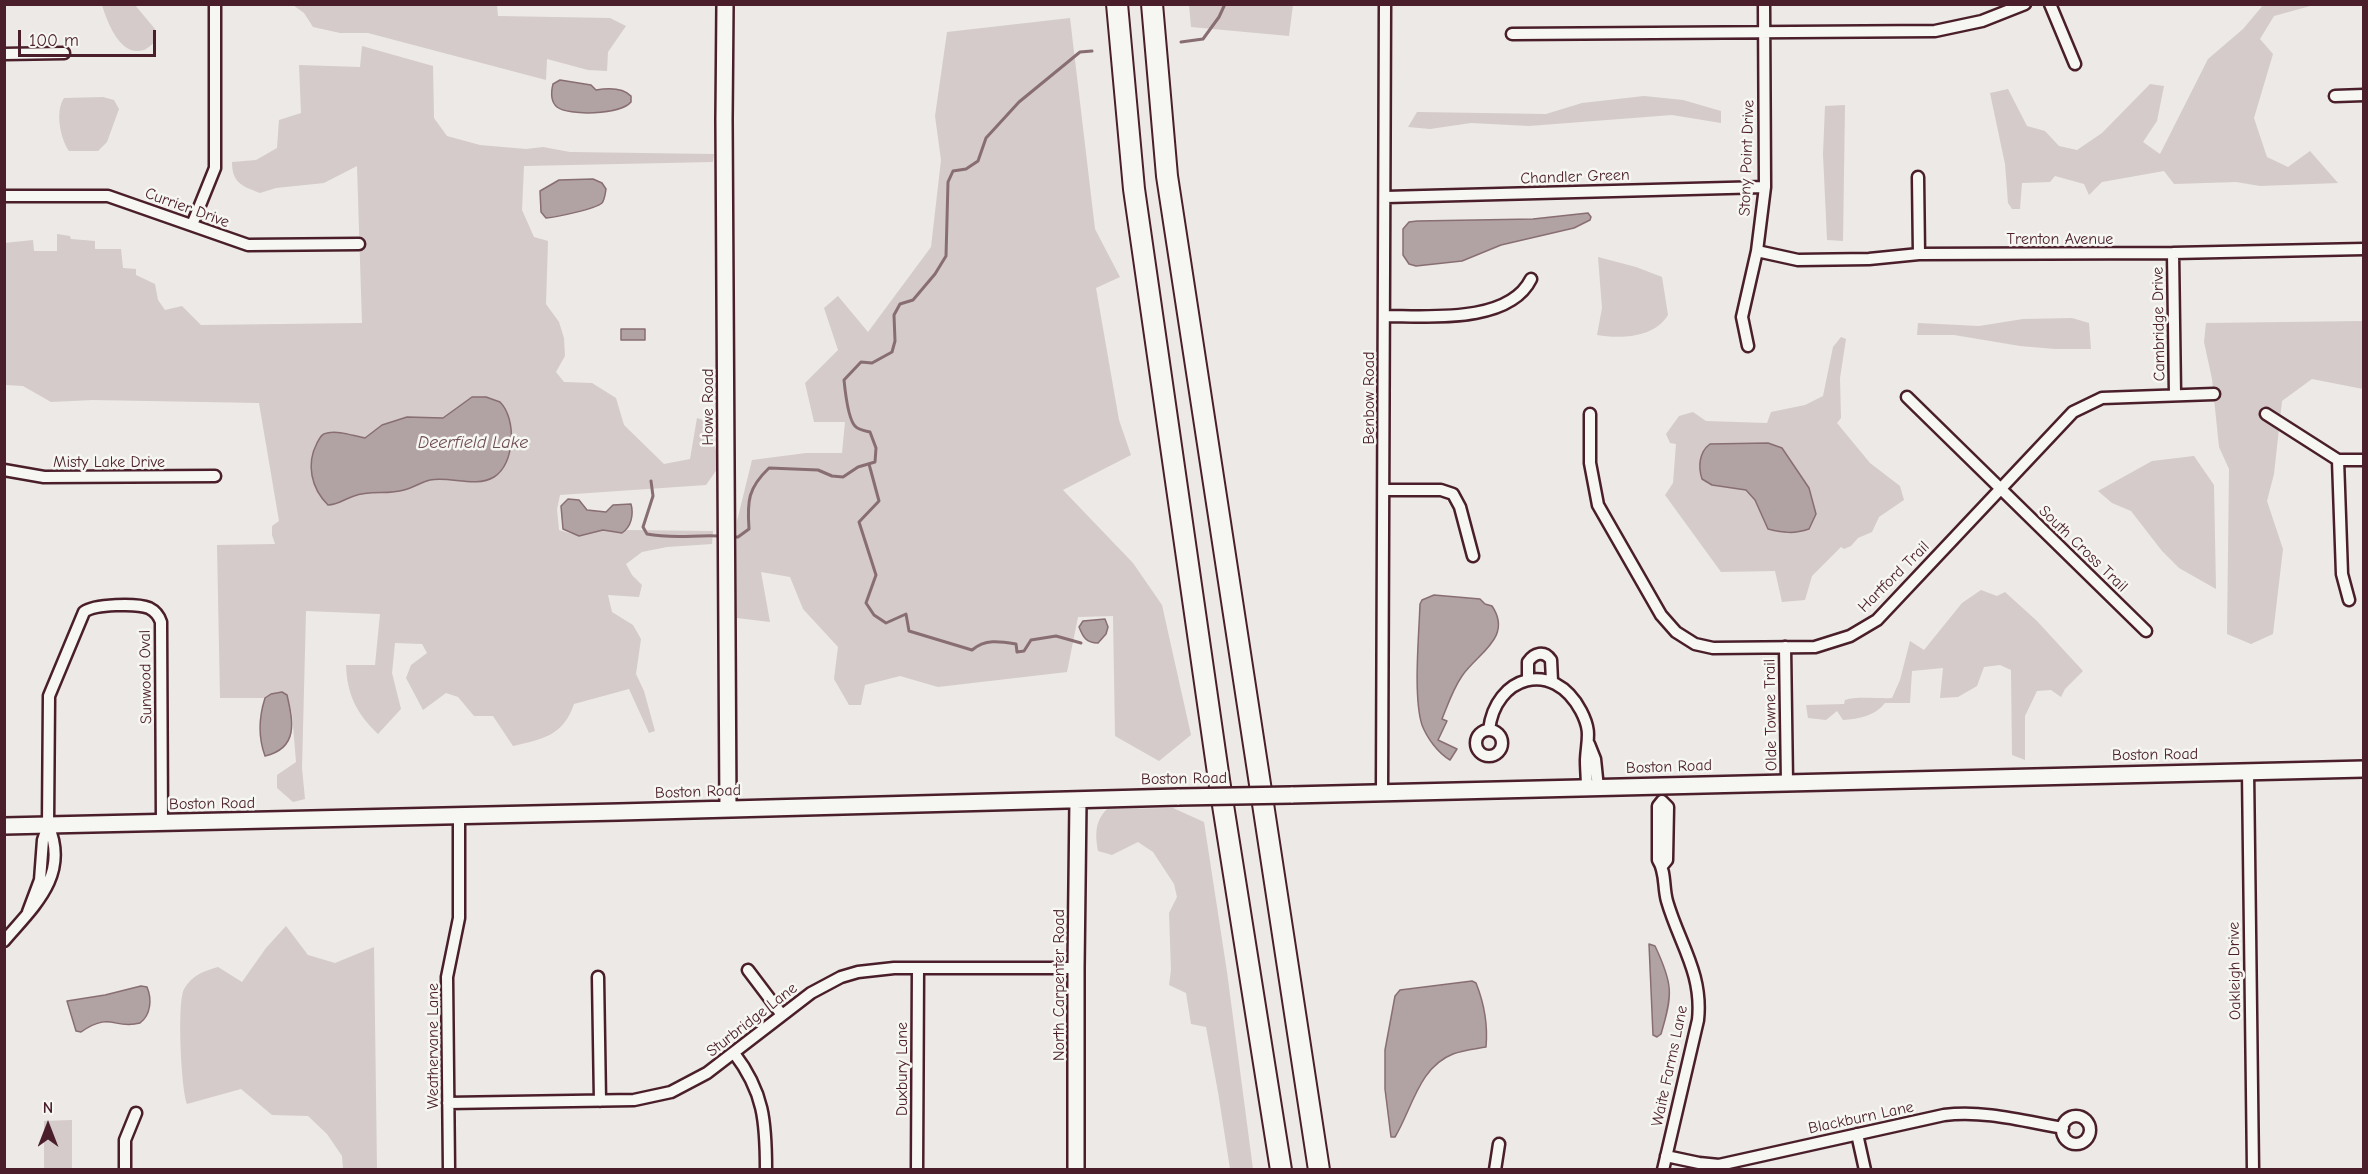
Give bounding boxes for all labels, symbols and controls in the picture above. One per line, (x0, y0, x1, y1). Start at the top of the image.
scale bar (21, 18, 159, 56)
text: 100 m (29, 30, 79, 51)
street label: Stony Point Drive (1735, 100, 1759, 216)
street label: Chandler Green (1520, 165, 1630, 189)
street label: Currier Drive (142, 184, 232, 232)
street label: Trenton Avenue (2007, 229, 2113, 249)
street label: Cambridge Drive (2148, 267, 2170, 381)
street label: Benbow Road (1359, 351, 1379, 445)
street label: Howe Road (698, 368, 718, 446)
water label: Deerfield Lake (418, 432, 528, 454)
street label: Misty Lake Drive (53, 452, 165, 472)
street label: South Cross Trail (2034, 502, 2132, 596)
street label: Hartford Trail (1854, 537, 1934, 617)
street label: Sunwood Oval (136, 630, 156, 724)
street label: Olde Towne Trail (1760, 659, 1782, 771)
street label: Boston Road (2112, 745, 2198, 765)
street label: Boston Road (1626, 756, 1712, 778)
street label: Boston Road (1141, 769, 1227, 789)
street label: Boston Road (655, 781, 741, 803)
street label: Boston Road (169, 794, 255, 814)
street label: North Carpenter Road (1049, 909, 1069, 1061)
street label: Oakleigh Drive (2225, 922, 2245, 1020)
street label: Sturbridge Lane (703, 979, 801, 1061)
street label: Weathervane Lane (423, 983, 443, 1109)
street label: Waite Farms Lane (1648, 1004, 1692, 1128)
street label: Duxbury Lane (892, 1022, 912, 1116)
north arrow (18, 1096, 78, 1156)
street label: Blackburn Lane (1807, 1097, 1915, 1139)
text: N (43, 1099, 53, 1117)

